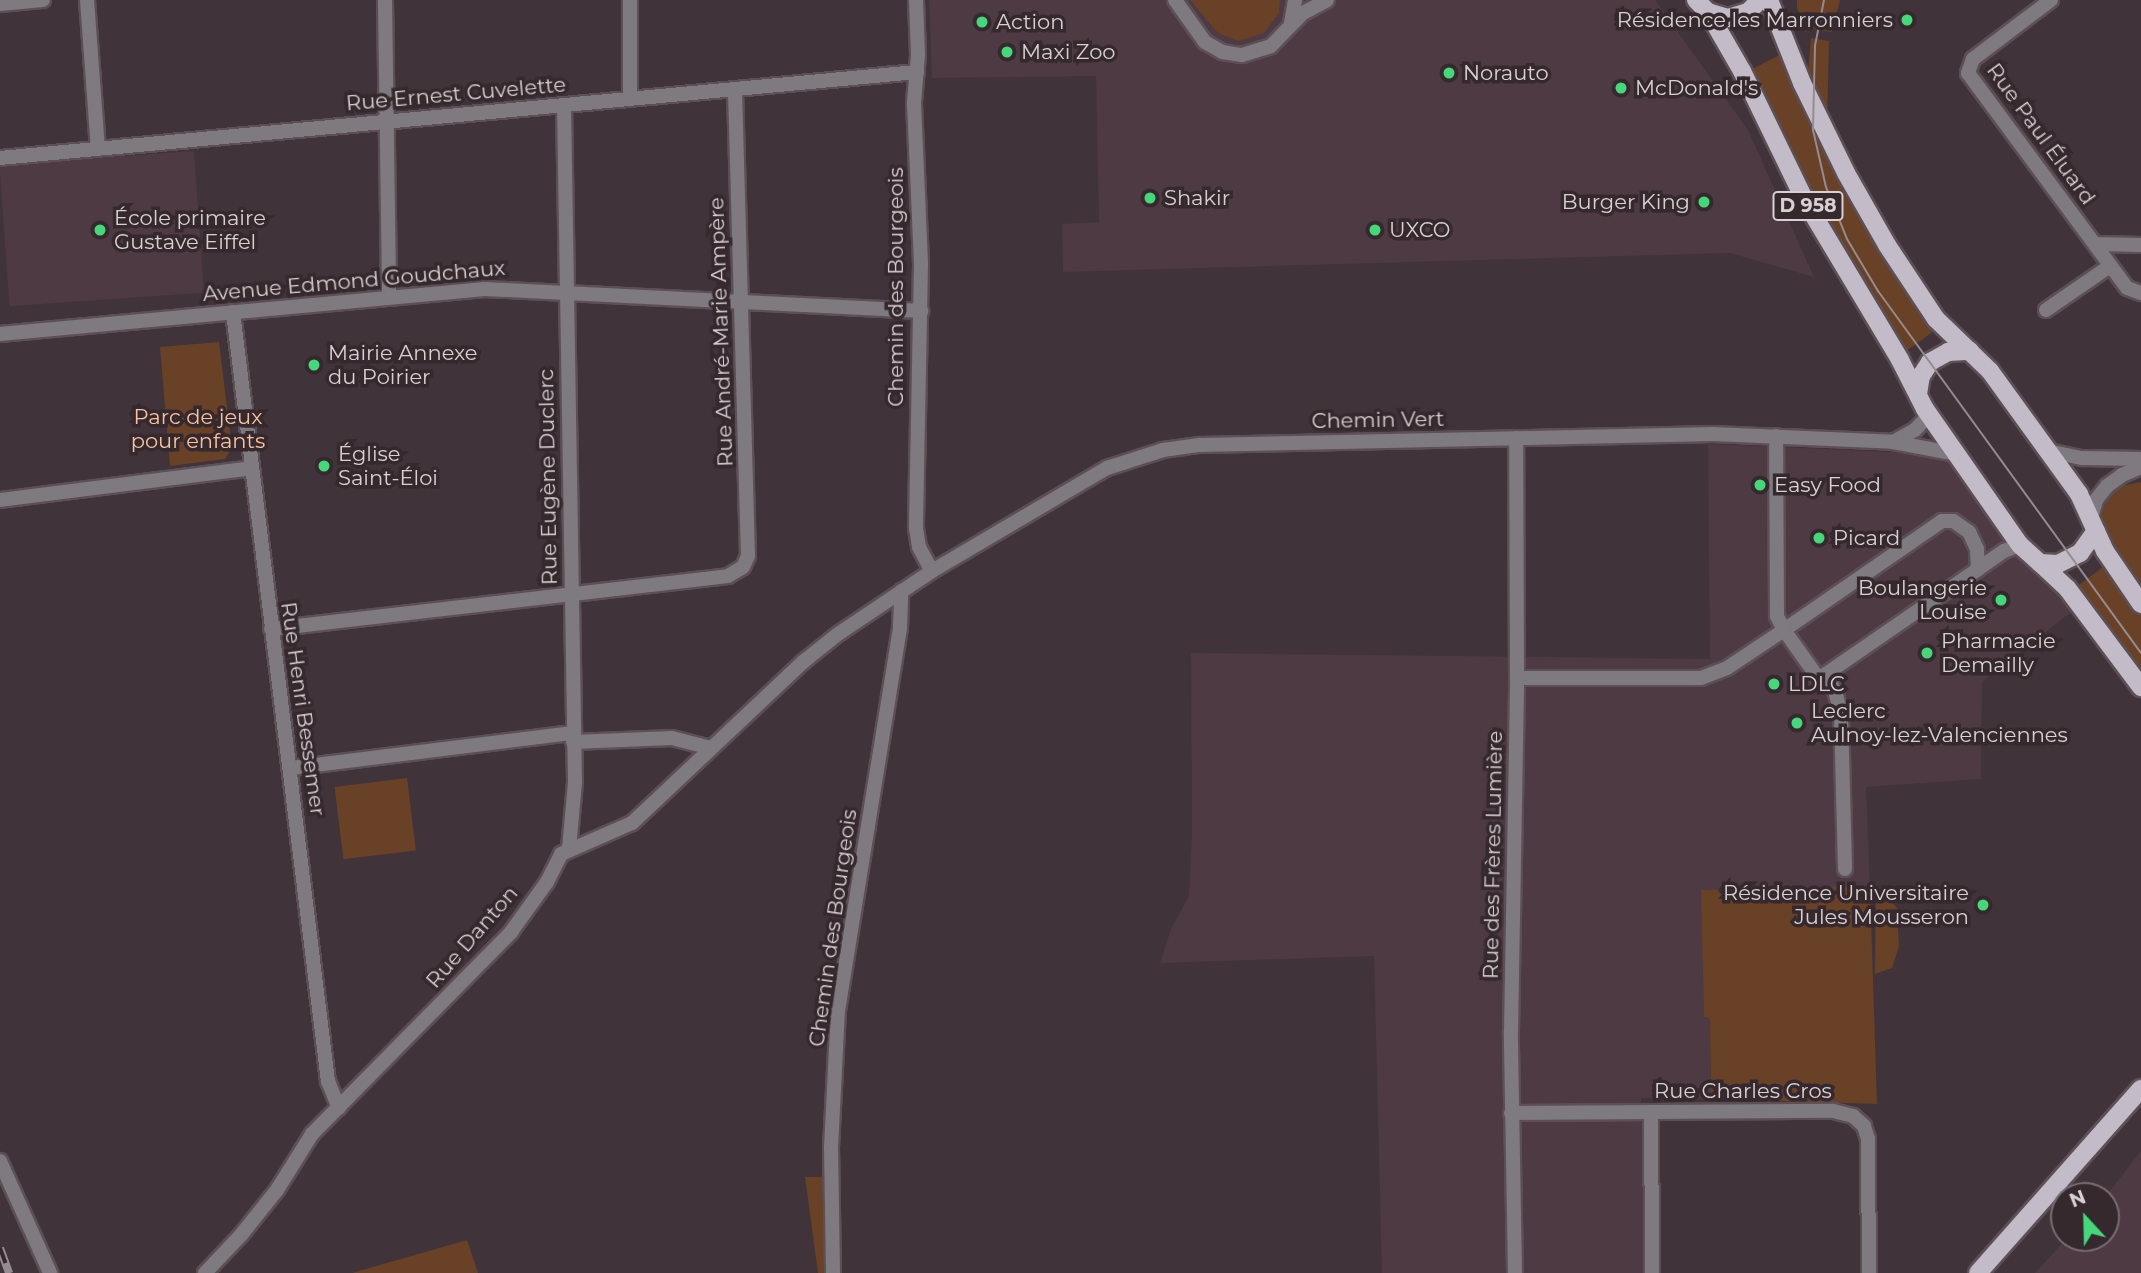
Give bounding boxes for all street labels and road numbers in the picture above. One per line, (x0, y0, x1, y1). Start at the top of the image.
street label: Rue Paul Éluard (1981, 58, 2101, 210)
street label: Rue Ernest Cuvelette (345, 72, 567, 116)
street label: Chemin des Bourgeois (883, 167, 909, 407)
road number: D 958 (1771, 190, 1845, 222)
street label: Rue André-Marie Ampère (704, 197, 738, 467)
street label: Avenue Edmond Goudchaux (202, 255, 506, 307)
street label: Rue Eugène Duclerc (534, 369, 562, 585)
street label: Chemin Vert (1311, 406, 1445, 434)
street label: Rue Henri Bessemer (275, 600, 331, 818)
street label: Rue des Frères Lumière (1478, 731, 1508, 979)
street label: Chemin des Bourgeois (804, 808, 862, 1048)
street label: Rue Danton (421, 881, 523, 993)
street label: Rue Charles Cros (1654, 1078, 1832, 1104)

